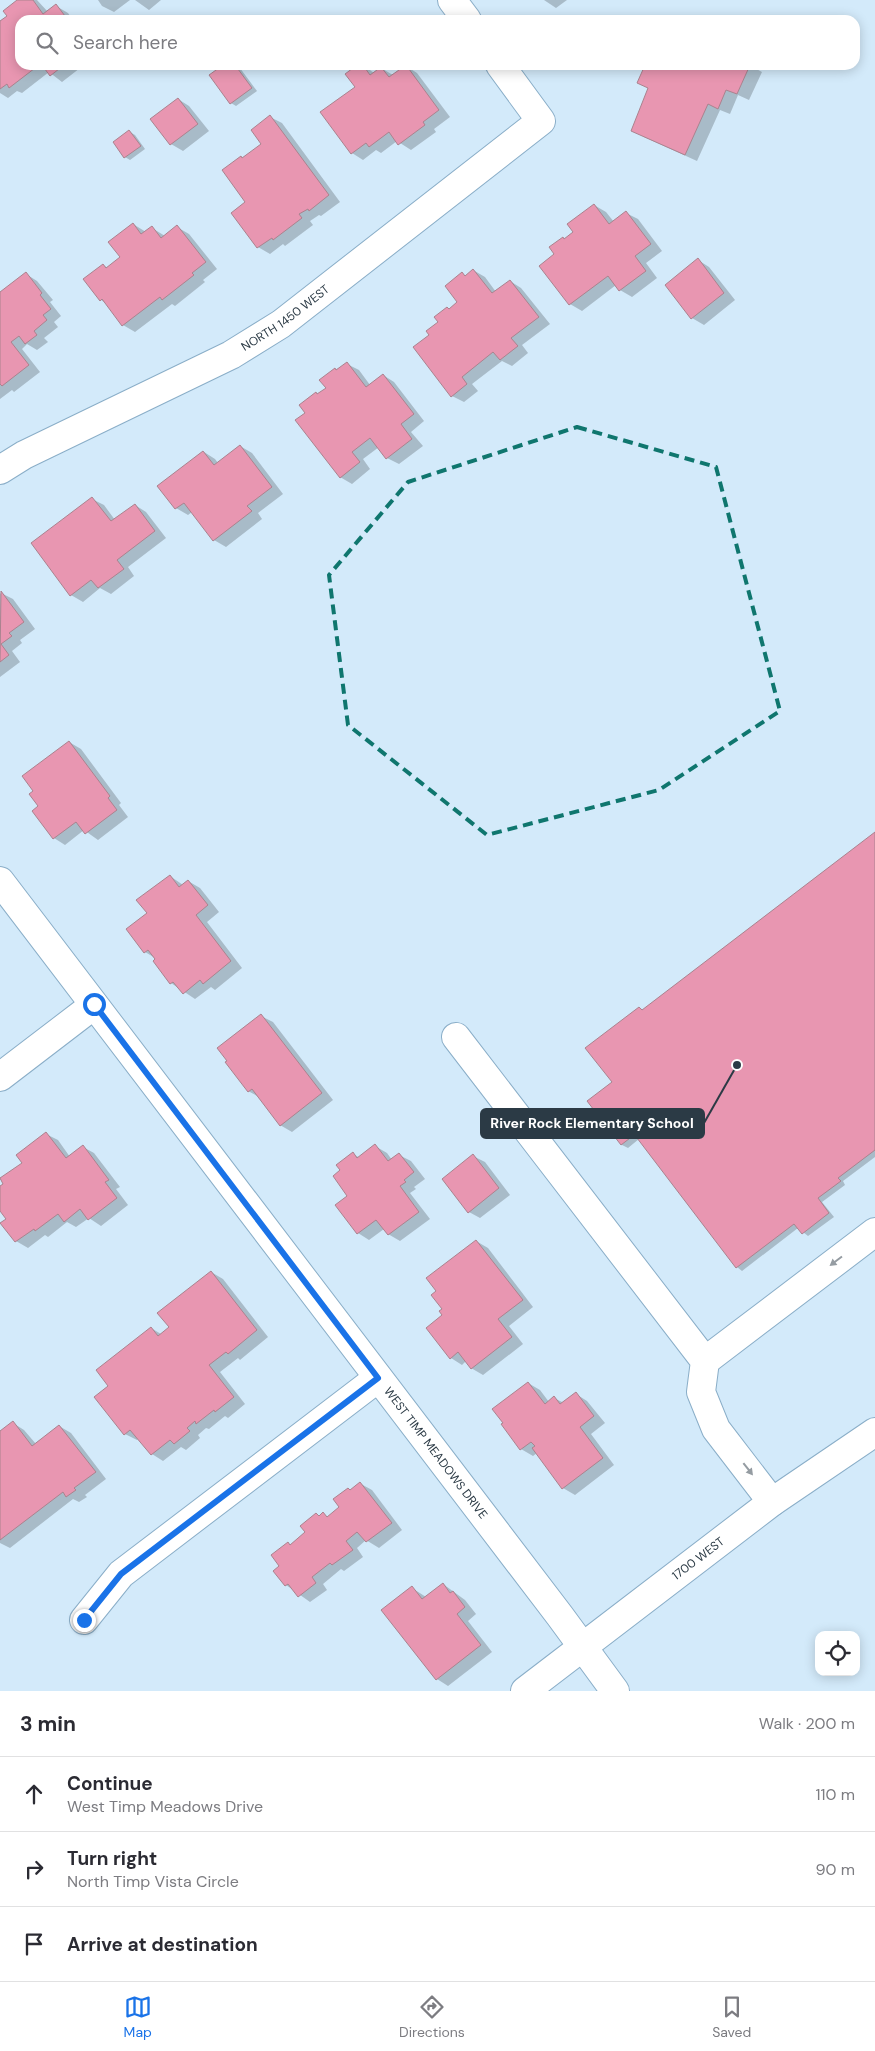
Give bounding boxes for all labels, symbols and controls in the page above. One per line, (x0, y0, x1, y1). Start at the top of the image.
search box (15, 15, 860, 70)
icon: search (33, 29, 61, 57)
text: Search here (73, 30, 178, 55)
street label: NORTH 1450 WEST (238, 281, 333, 355)
route start (83, 993, 106, 1016)
callout: River Rock Elementary School (481, 1109, 704, 1138)
text: River Rock Elementary School (490, 1114, 694, 1132)
one-way arrow (830, 1256, 843, 1267)
street label: WEST TIMP MEADOWS DRIVE (380, 1384, 491, 1522)
one-way arrow (742, 1462, 753, 1475)
street label: 1700 WEST (669, 1533, 728, 1584)
route end (73, 1609, 96, 1632)
map controls (815, 1631, 860, 1676)
button: locate (815, 1631, 860, 1676)
text: 3 min (20, 1710, 76, 1738)
text: Walk · 200 m (759, 1713, 855, 1734)
text: Continue (67, 1771, 153, 1796)
icon: ahead (20, 1780, 48, 1808)
text: 110 m (816, 1784, 855, 1805)
text: West Timp Meadows Drive (67, 1796, 263, 1817)
text: Turn right (67, 1846, 157, 1871)
icon: right (20, 1855, 48, 1883)
text: 90 m (815, 1859, 855, 1880)
text: North Timp Vista Circle (67, 1871, 239, 1892)
icon: arrive (20, 1930, 48, 1958)
text: Arrive at destination (67, 1932, 258, 1957)
tab: Map (124, 1993, 152, 2041)
tab: Directions (399, 1993, 465, 2041)
tab: Saved (712, 1993, 751, 2041)

